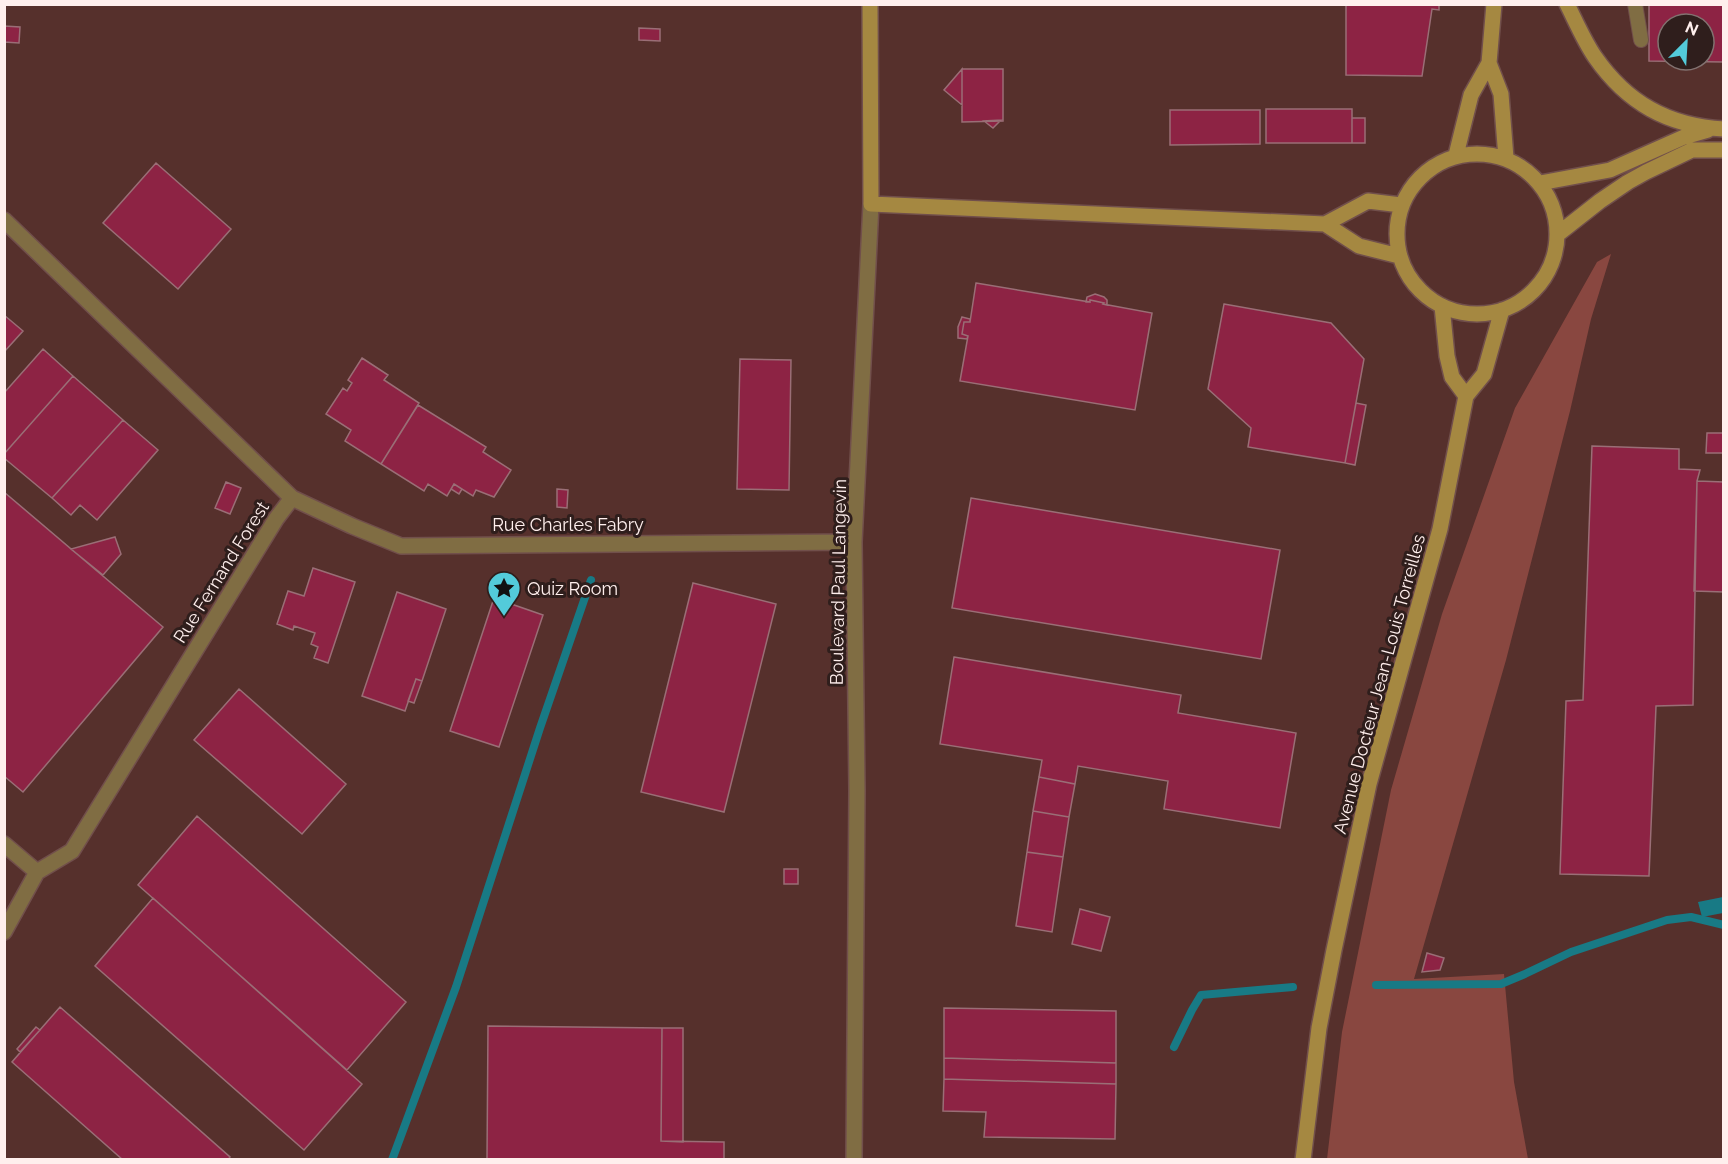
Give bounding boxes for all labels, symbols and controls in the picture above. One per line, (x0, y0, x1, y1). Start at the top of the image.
north arrow (1656, 12, 1716, 72)
text: N (1682, 18, 1701, 40)
street label: Boulevard Paul Langevin (826, 479, 850, 685)
street label: Rue Fernand Forest (169, 497, 273, 647)
street label: Rue Charles Fabry (492, 514, 644, 535)
street label: Avenue Docteur Jean-Louis Torreilles (1329, 532, 1429, 836)
place icon: Quiz Room (486, 570, 522, 617)
place label: Quiz Room (527, 578, 618, 599)

